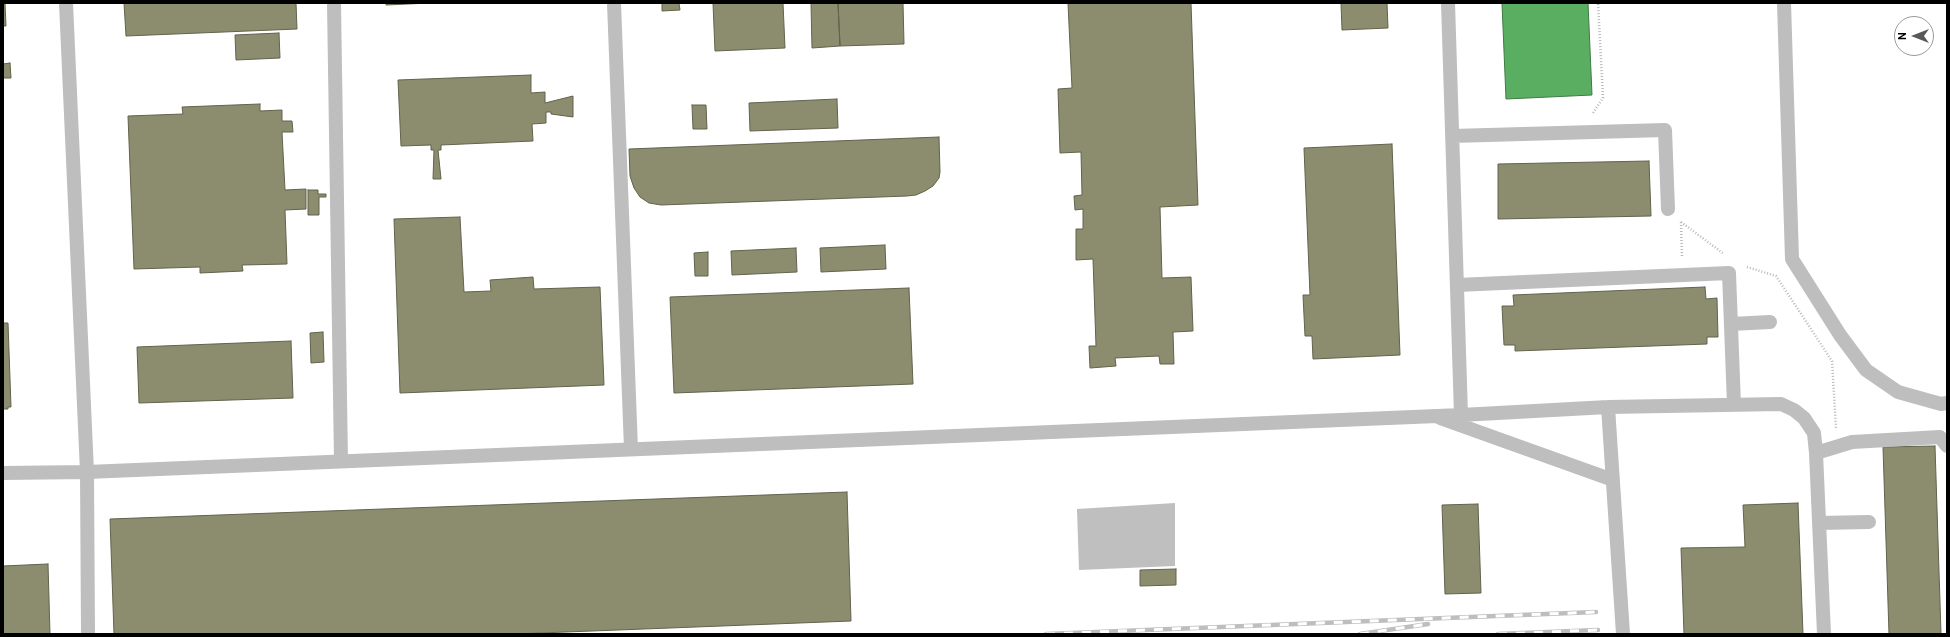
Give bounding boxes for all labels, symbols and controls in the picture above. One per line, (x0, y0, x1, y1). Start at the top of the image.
north arrow (1894, 16, 1934, 56)
text: N (1896, 32, 1909, 40)

